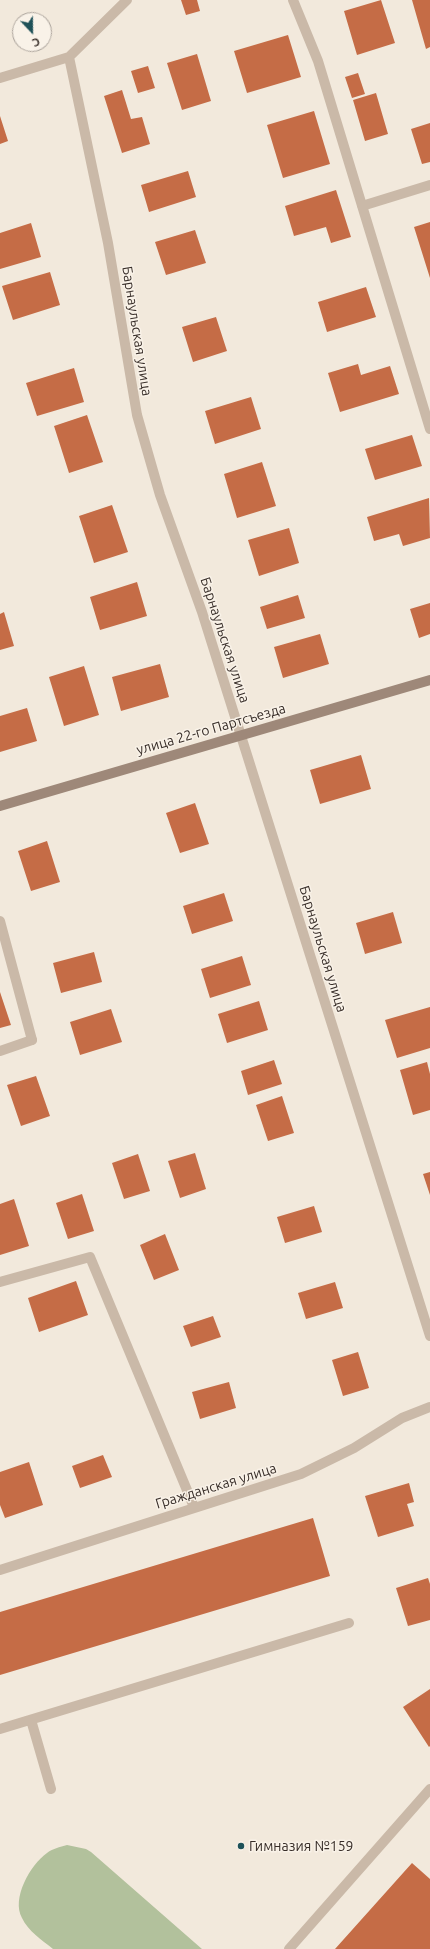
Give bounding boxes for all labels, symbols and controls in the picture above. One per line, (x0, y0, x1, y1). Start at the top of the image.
north arrow (12, 12, 52, 52)
text: С (31, 35, 42, 49)
street label: Барнаульская улица (118, 265, 156, 397)
street label: Барнаульская улица (197, 575, 253, 705)
street label: улица 22-го Партсъезда (134, 700, 288, 758)
street label: Барнаульская улица (296, 884, 350, 1014)
street label: Гражданская улица (154, 1460, 278, 1512)
place label: Гимназия №159 (249, 1838, 354, 1854)
marker: Гимназия №159 (236, 1841, 246, 1851)

